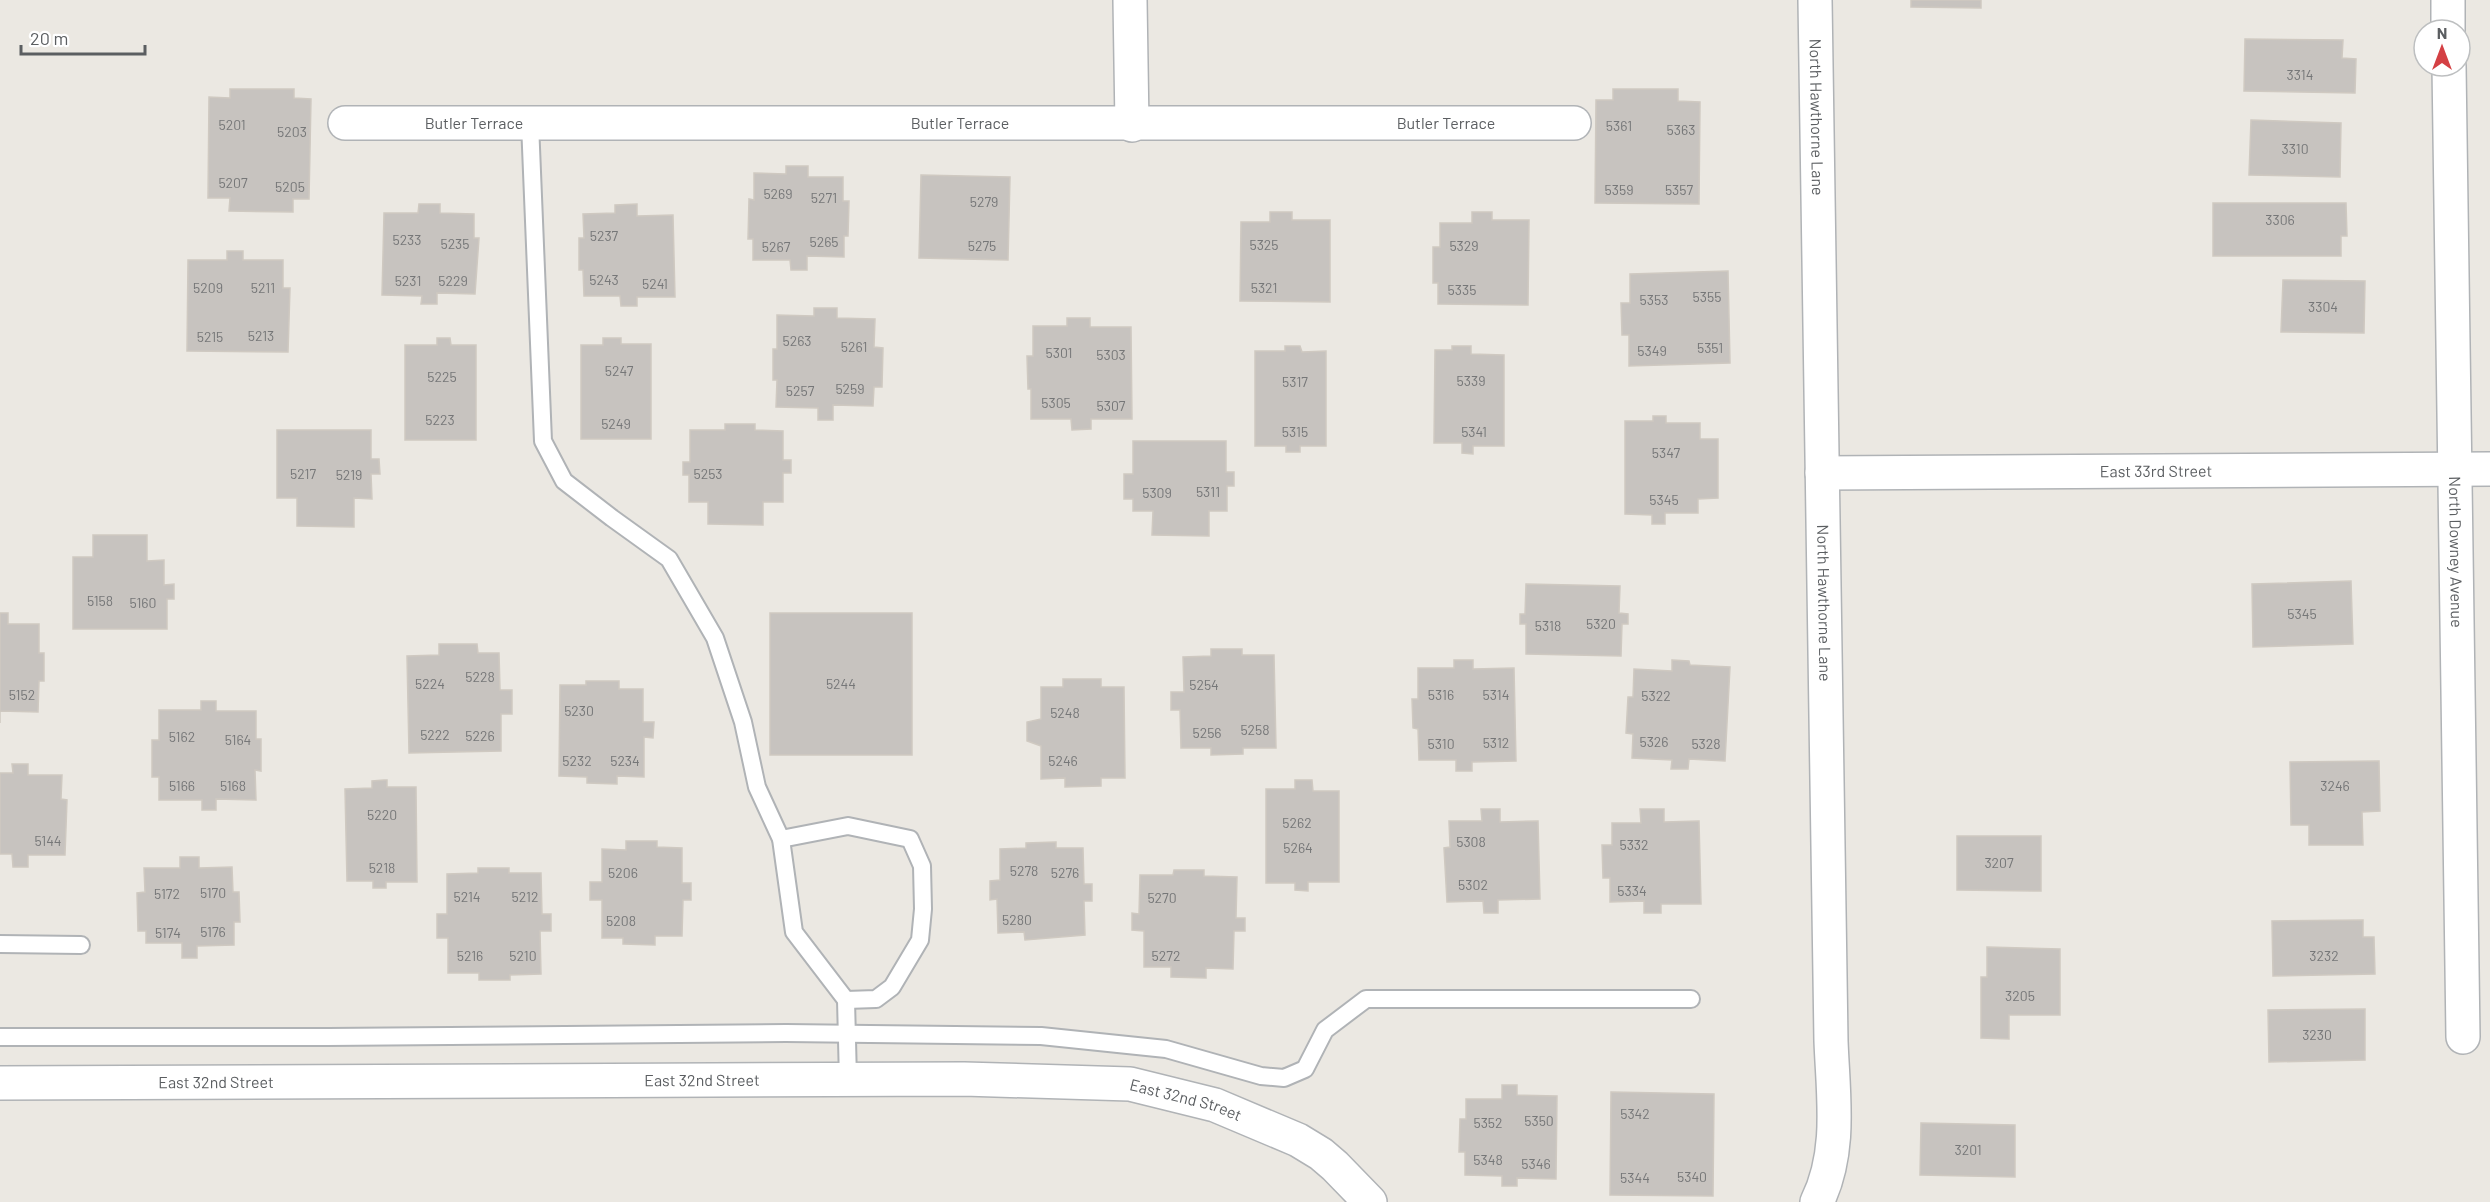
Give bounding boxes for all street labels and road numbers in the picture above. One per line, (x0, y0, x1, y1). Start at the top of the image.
street label: North Hawthorne Lane (1807, 38, 1828, 196)
street label: Butler Terrace (425, 113, 523, 132)
street label: Butler Terrace (911, 113, 1009, 132)
street label: Butler Terrace (1397, 113, 1495, 132)
street label: East 33rd Street (2100, 461, 2212, 480)
street label: North Downey Avenue (2446, 476, 2467, 628)
street label: North Hawthorne Lane (1814, 524, 1835, 681)
street label: East 32nd Street (644, 1070, 760, 1089)
street label: East 32nd Street (158, 1072, 274, 1091)
street label: East 32nd Street (1128, 1074, 1245, 1124)

